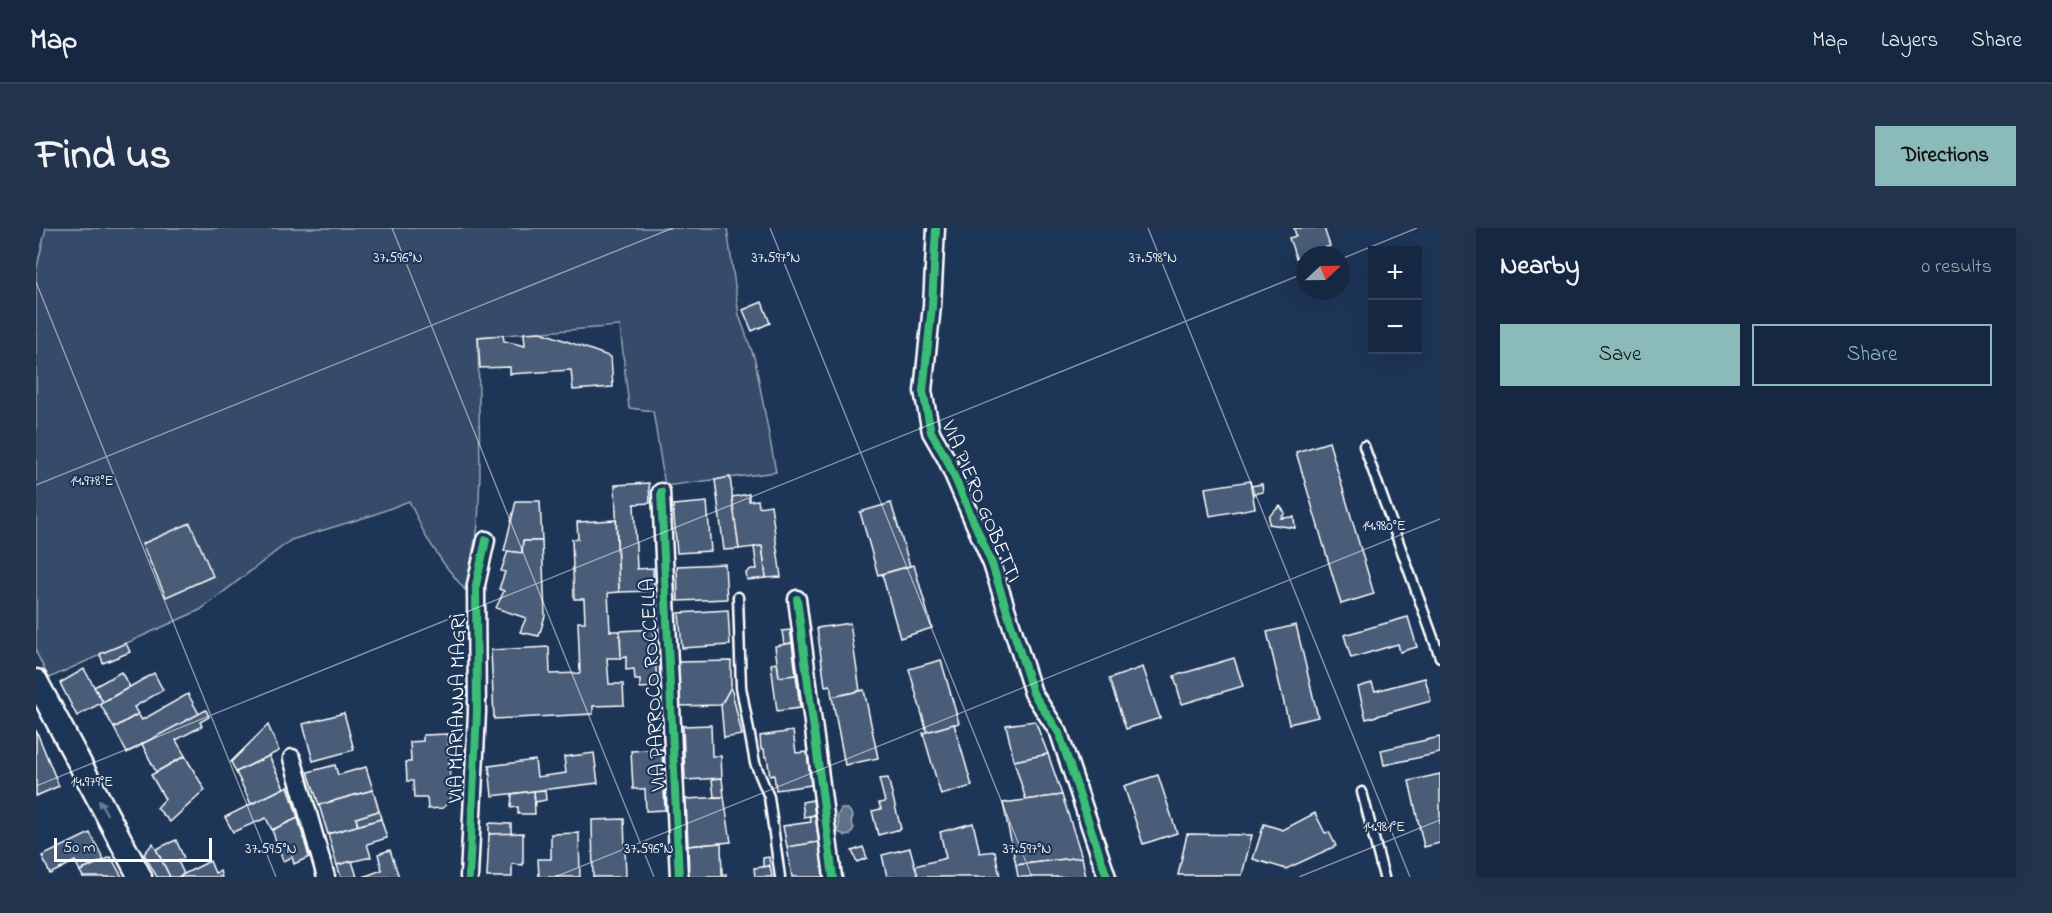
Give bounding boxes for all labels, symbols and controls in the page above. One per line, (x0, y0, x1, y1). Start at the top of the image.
text: Map (30, 21, 77, 62)
text: Map (1812, 26, 1848, 56)
text: Layers (1881, 26, 1938, 56)
text: Share (1971, 26, 2022, 56)
text: Find us (36, 126, 171, 187)
button: Directions (1875, 126, 2016, 186)
north arrow (1296, 246, 1350, 300)
map controls (1368, 246, 1422, 354)
button: + (1368, 246, 1422, 300)
text: 37.596°N (373, 247, 423, 269)
text: 37.597°N (752, 247, 800, 269)
text: 37.598°N (1129, 247, 1177, 269)
text: Nearby (1500, 248, 1579, 286)
text: 0 results (1921, 253, 1992, 282)
button: − (1368, 300, 1422, 354)
button: Save (1500, 324, 1740, 386)
button: Share (1752, 324, 1992, 386)
street label: VIA PIERO GOBETTI (932, 415, 1028, 587)
text: 14.978°E (70, 470, 114, 492)
text: 14.980°E (1362, 515, 1406, 537)
street label: VIA PARROCO ROCCELLA (633, 578, 675, 793)
street label: VIA MARIANNA MAGRÌ (441, 613, 475, 804)
text: 14.979°E (71, 771, 113, 793)
one-way arrow (98, 798, 108, 815)
text: 14.981°E (1363, 816, 1405, 838)
scale bar (54, 835, 212, 862)
text: 50 m (63, 836, 95, 860)
text: 37.595°N (245, 838, 297, 860)
text: 37.596°N (624, 838, 674, 860)
text: 37.597°N (1003, 838, 1051, 860)

